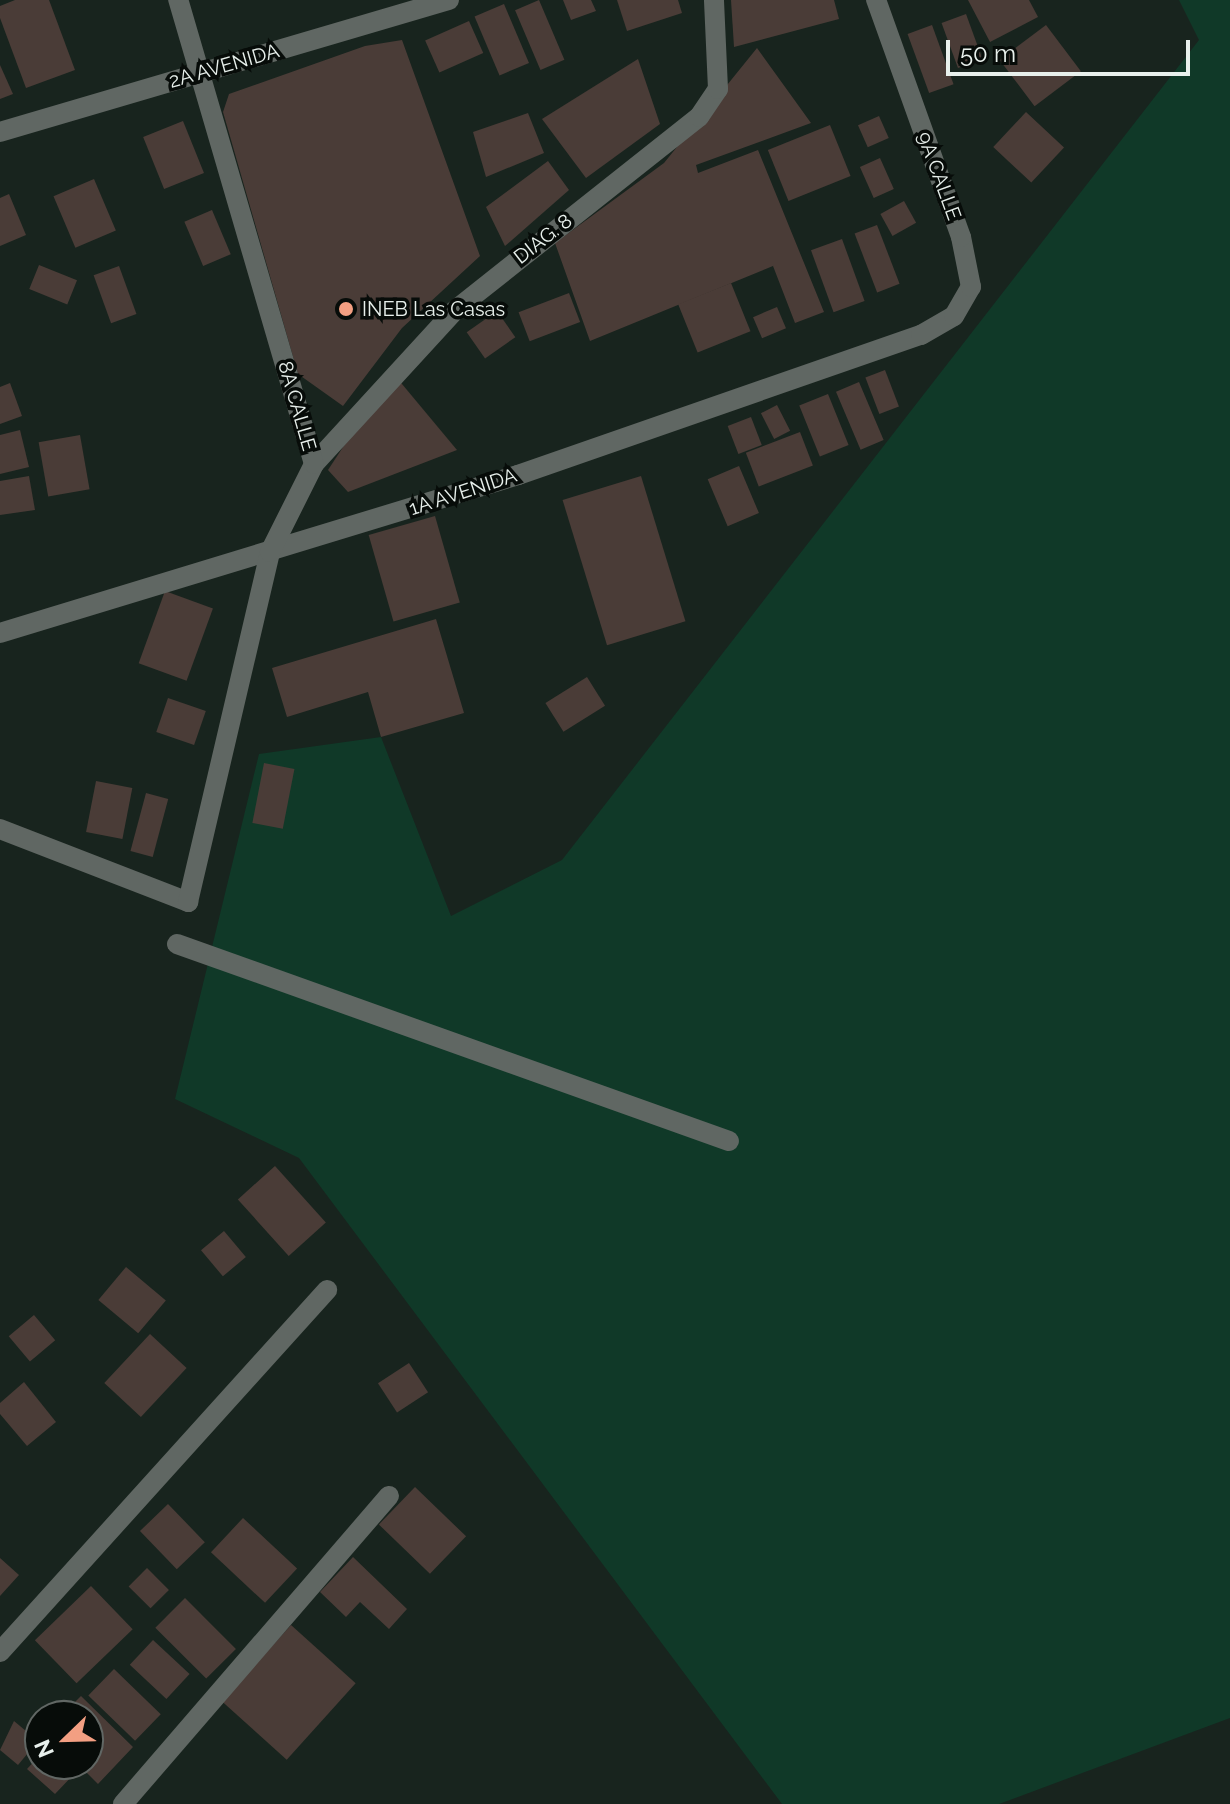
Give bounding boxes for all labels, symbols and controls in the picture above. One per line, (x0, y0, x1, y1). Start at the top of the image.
scale bar (950, 24, 1194, 74)
street label: 2A AVENIDA (165, 39, 283, 93)
text: 50 m (960, 39, 1016, 68)
street label: 9A CALLE (912, 128, 966, 224)
street label: DIAG. 8 (509, 209, 577, 269)
place label: INEB Las Casas (362, 297, 505, 321)
marker: INEB Las Casas (337, 300, 355, 318)
street label: 8A CALLE (273, 358, 321, 454)
street label: 1A AVENIDA (406, 463, 520, 521)
north arrow (24, 1700, 104, 1780)
text: N (29, 1736, 59, 1761)

